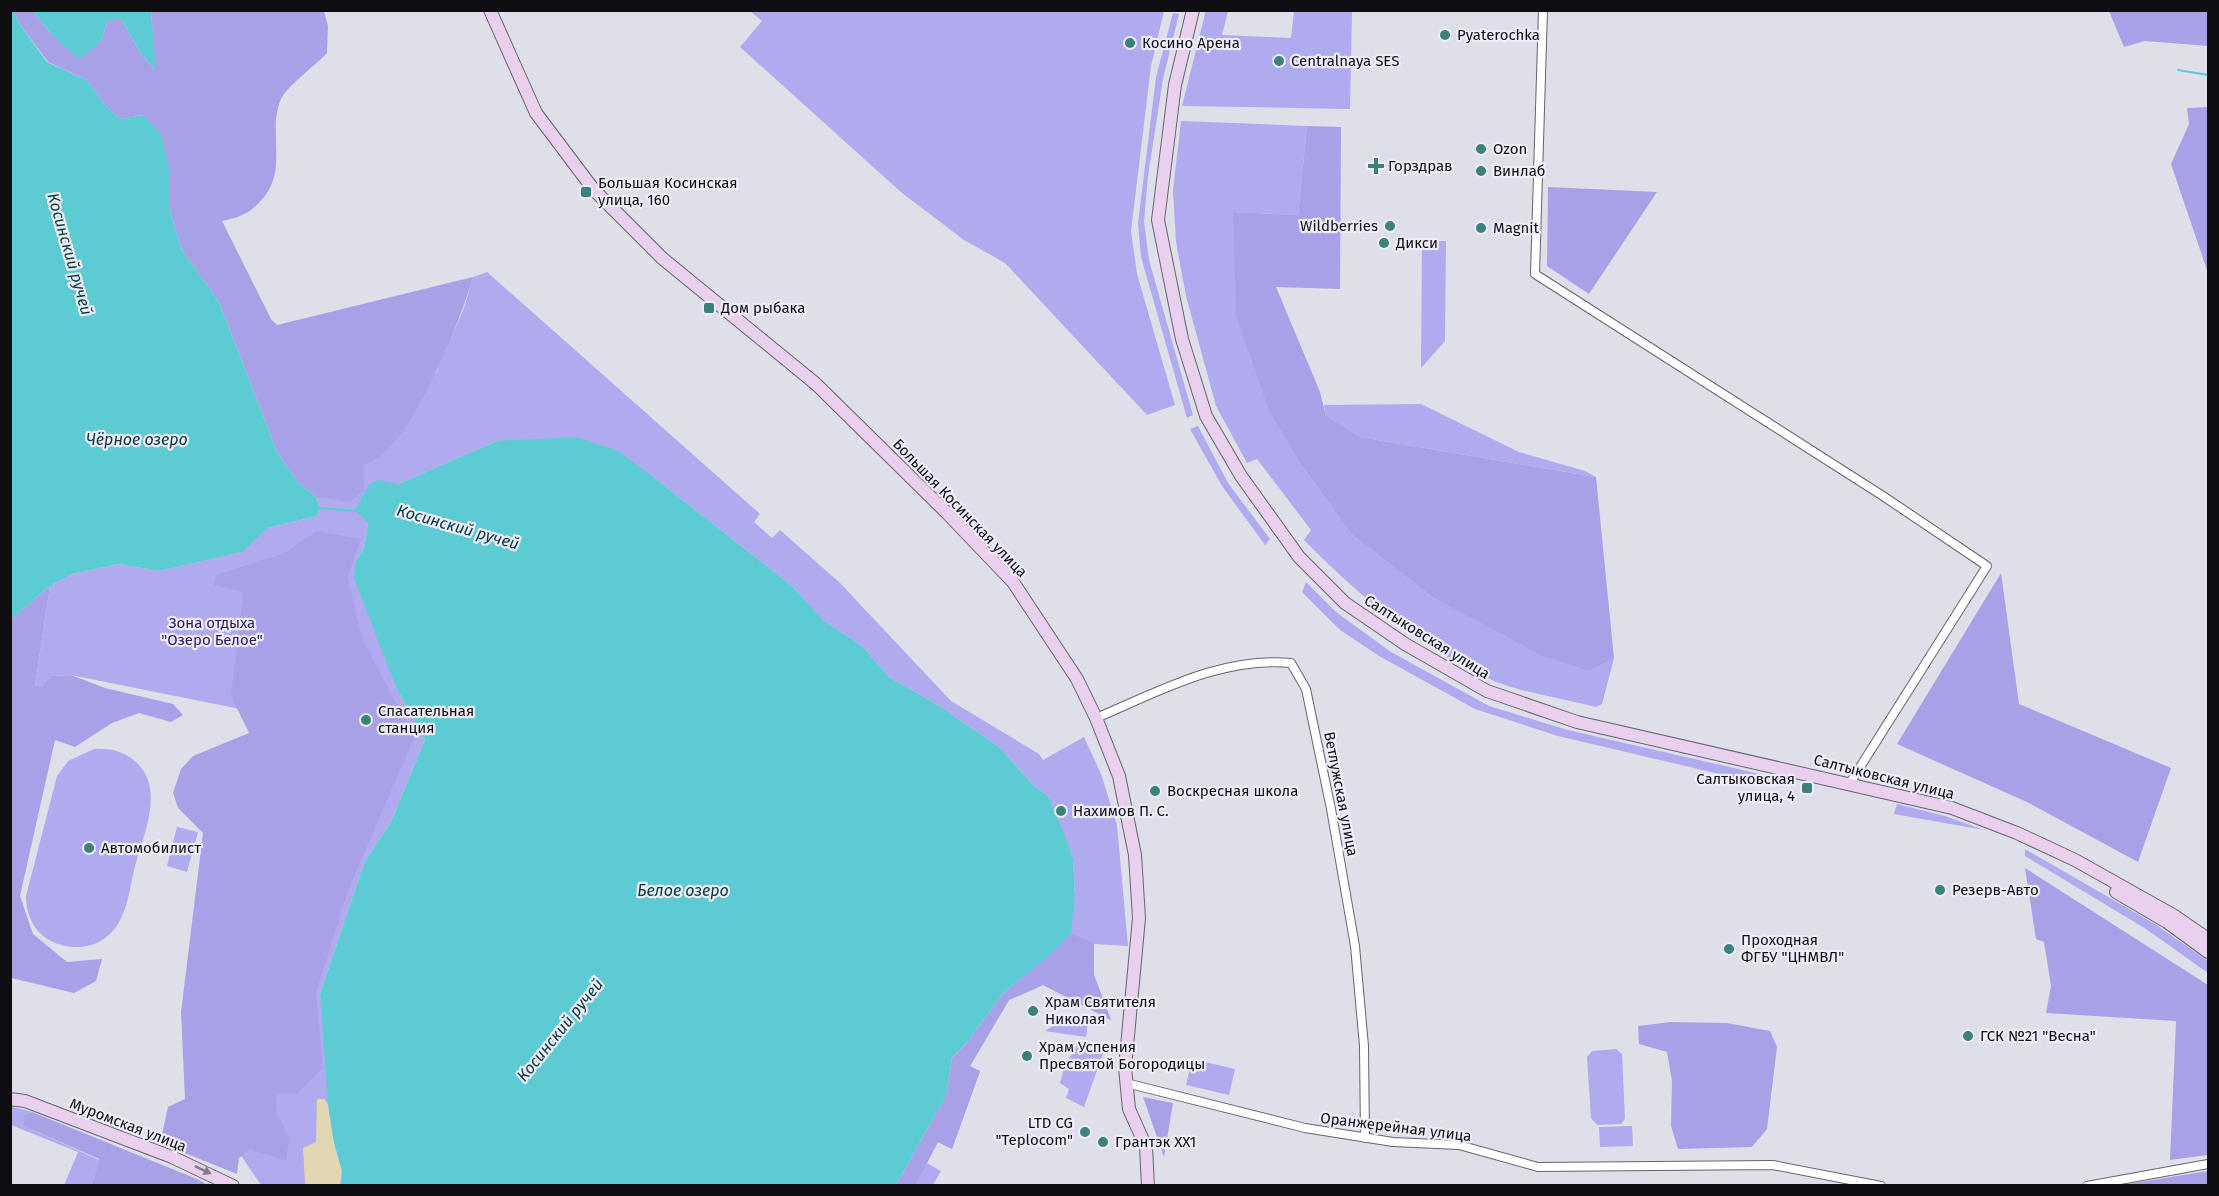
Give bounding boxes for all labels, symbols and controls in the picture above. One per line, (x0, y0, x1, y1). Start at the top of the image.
place label: Pyaterochka (1457, 26, 1540, 44)
marker: Pyaterochka (1438, 28, 1452, 42)
place label: Косино Арена (1142, 34, 1240, 52)
marker: Косино Арена (1123, 36, 1137, 50)
place label: Centralnaya SES (1291, 52, 1399, 70)
marker: Centralnaya SES (1272, 54, 1286, 68)
place label: Ozon (1493, 140, 1527, 158)
marker: Ozon (1474, 142, 1488, 156)
place label: Горздрав (1388, 157, 1453, 175)
marker: Горздрав (1369, 159, 1383, 173)
place label: Винлаб (1493, 162, 1546, 180)
marker: Винлаб (1474, 164, 1488, 178)
place label: Большая Косинская улица, 160 (598, 174, 738, 209)
marker: Большая Косинская улица, 160 (579, 185, 593, 199)
water label: Косинский ручей (43, 191, 97, 317)
place label: Wildberries (1300, 217, 1378, 235)
marker: Wildberries (1383, 219, 1397, 233)
place label: Magnit (1493, 219, 1540, 237)
marker: Magnit (1474, 221, 1488, 235)
place label: Дикси (1395, 234, 1438, 252)
marker: Дикси (1377, 236, 1391, 250)
place label: Дом рыбака (720, 299, 805, 317)
marker: Дом рыбака (702, 301, 716, 315)
water label: Чёрное озеро (86, 430, 188, 449)
street label: Большая Косинская улица (889, 435, 1031, 581)
water label: Косинский ручей (395, 500, 521, 554)
street label: Салтыковская улица (1361, 591, 1493, 683)
park label: Зона отдыха "Озеро Белое" (161, 614, 263, 649)
place label: Спасательная станция (378, 702, 474, 737)
marker: Спасательная станция (359, 713, 373, 727)
street label: Ветлужская улица (1320, 730, 1362, 858)
street label: Салтыковская улица (1812, 751, 1956, 803)
place label: Салтыковская улица, 4 (1696, 770, 1795, 805)
marker: Салтыковская улица, 4 (1800, 781, 1814, 795)
place label: Воскресная школа (1167, 782, 1298, 800)
marker: Воскресная школа (1148, 784, 1162, 798)
place label: Нахимов П. С. (1073, 802, 1169, 820)
marker: Нахимов П. С. (1054, 804, 1068, 818)
place label: Автомобилист (101, 839, 201, 857)
marker: Автомобилист (82, 841, 96, 855)
water label: Белое озеро (637, 881, 729, 900)
place label: Резерв-Авто (1952, 881, 2039, 899)
marker: Резерв-Авто (1933, 883, 1947, 897)
place label: Проходная ФГБУ "ЦНМВЛ" (1741, 931, 1844, 966)
marker: Проходная ФГБУ "ЦНМВЛ" (1722, 942, 1736, 956)
water label: Косинский ручей (513, 975, 607, 1085)
place label: Храм Святителя Николая (1045, 993, 1156, 1028)
marker: Храм Святителя Николая (1026, 1004, 1040, 1018)
place label: ГСК №21 "Весна" (1980, 1027, 2096, 1045)
marker: ГСК №21 "Весна" (1961, 1029, 1975, 1043)
place label: Храм Успения Пресвятой Богородицы (1039, 1038, 1205, 1073)
marker: Храм Успения Пресвятой Богородицы (1020, 1049, 1034, 1063)
street label: Муромская улица (67, 1094, 189, 1156)
street label: Оранжерейная улица (1319, 1109, 1473, 1145)
place label: LTD CG "Teplocom" (995, 1114, 1073, 1149)
marker: LTD CG "Teplocom" (1078, 1125, 1092, 1139)
place label: Грантэк ХХ1 (1115, 1133, 1196, 1151)
marker: Грантэк ХХ1 (1096, 1135, 1110, 1149)
one-way arrow (194, 1166, 211, 1175)

